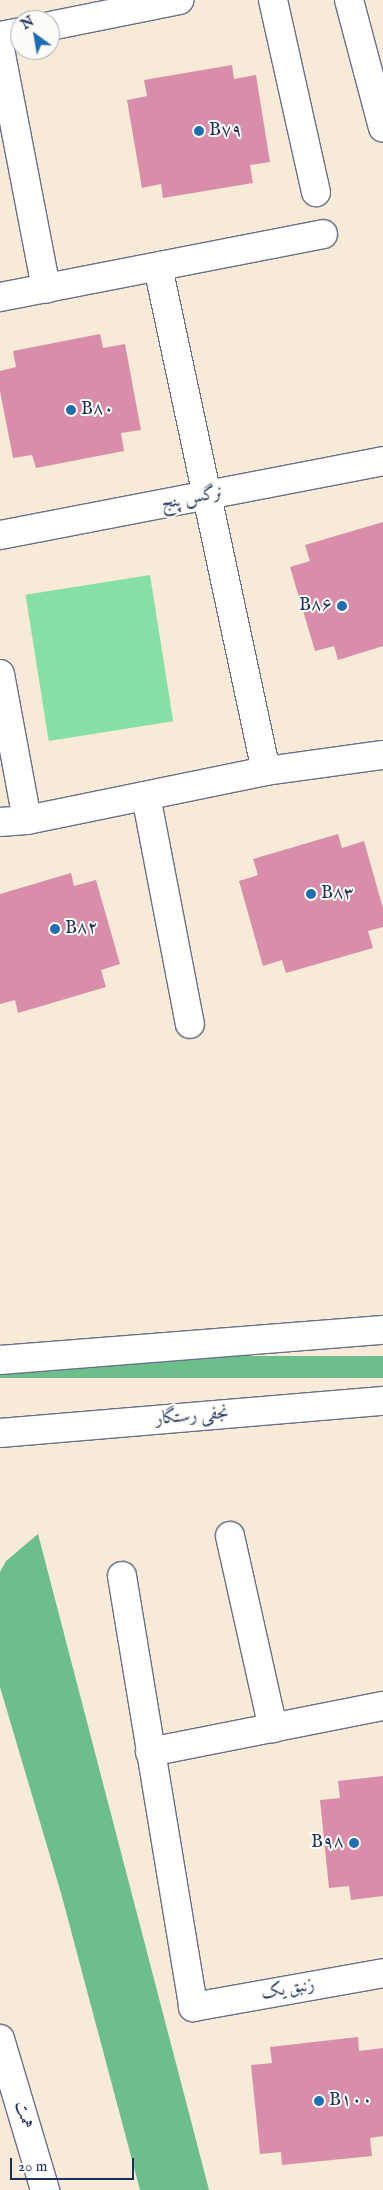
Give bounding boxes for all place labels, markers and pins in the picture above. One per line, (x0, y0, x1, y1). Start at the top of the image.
place label: B۷۹ (209, 120, 242, 142)
marker: B۷۹ (193, 125, 205, 137)
place label: B۸۰ (81, 399, 114, 421)
marker: B۸۰ (65, 404, 77, 416)
place label: B۸۶ (299, 595, 332, 617)
marker: B۸۶ (336, 600, 348, 612)
place label: B۸۳ (321, 883, 354, 905)
marker: B۸۳ (305, 888, 317, 900)
place label: B۸۲ (65, 918, 98, 940)
marker: B۸۲ (49, 923, 61, 935)
place label: B۹۸ (311, 1832, 344, 1854)
marker: B۹۸ (348, 1837, 360, 1849)
place label: B۱۰۰ (329, 2090, 372, 2112)
marker: B۱۰۰ (313, 2095, 325, 2107)

